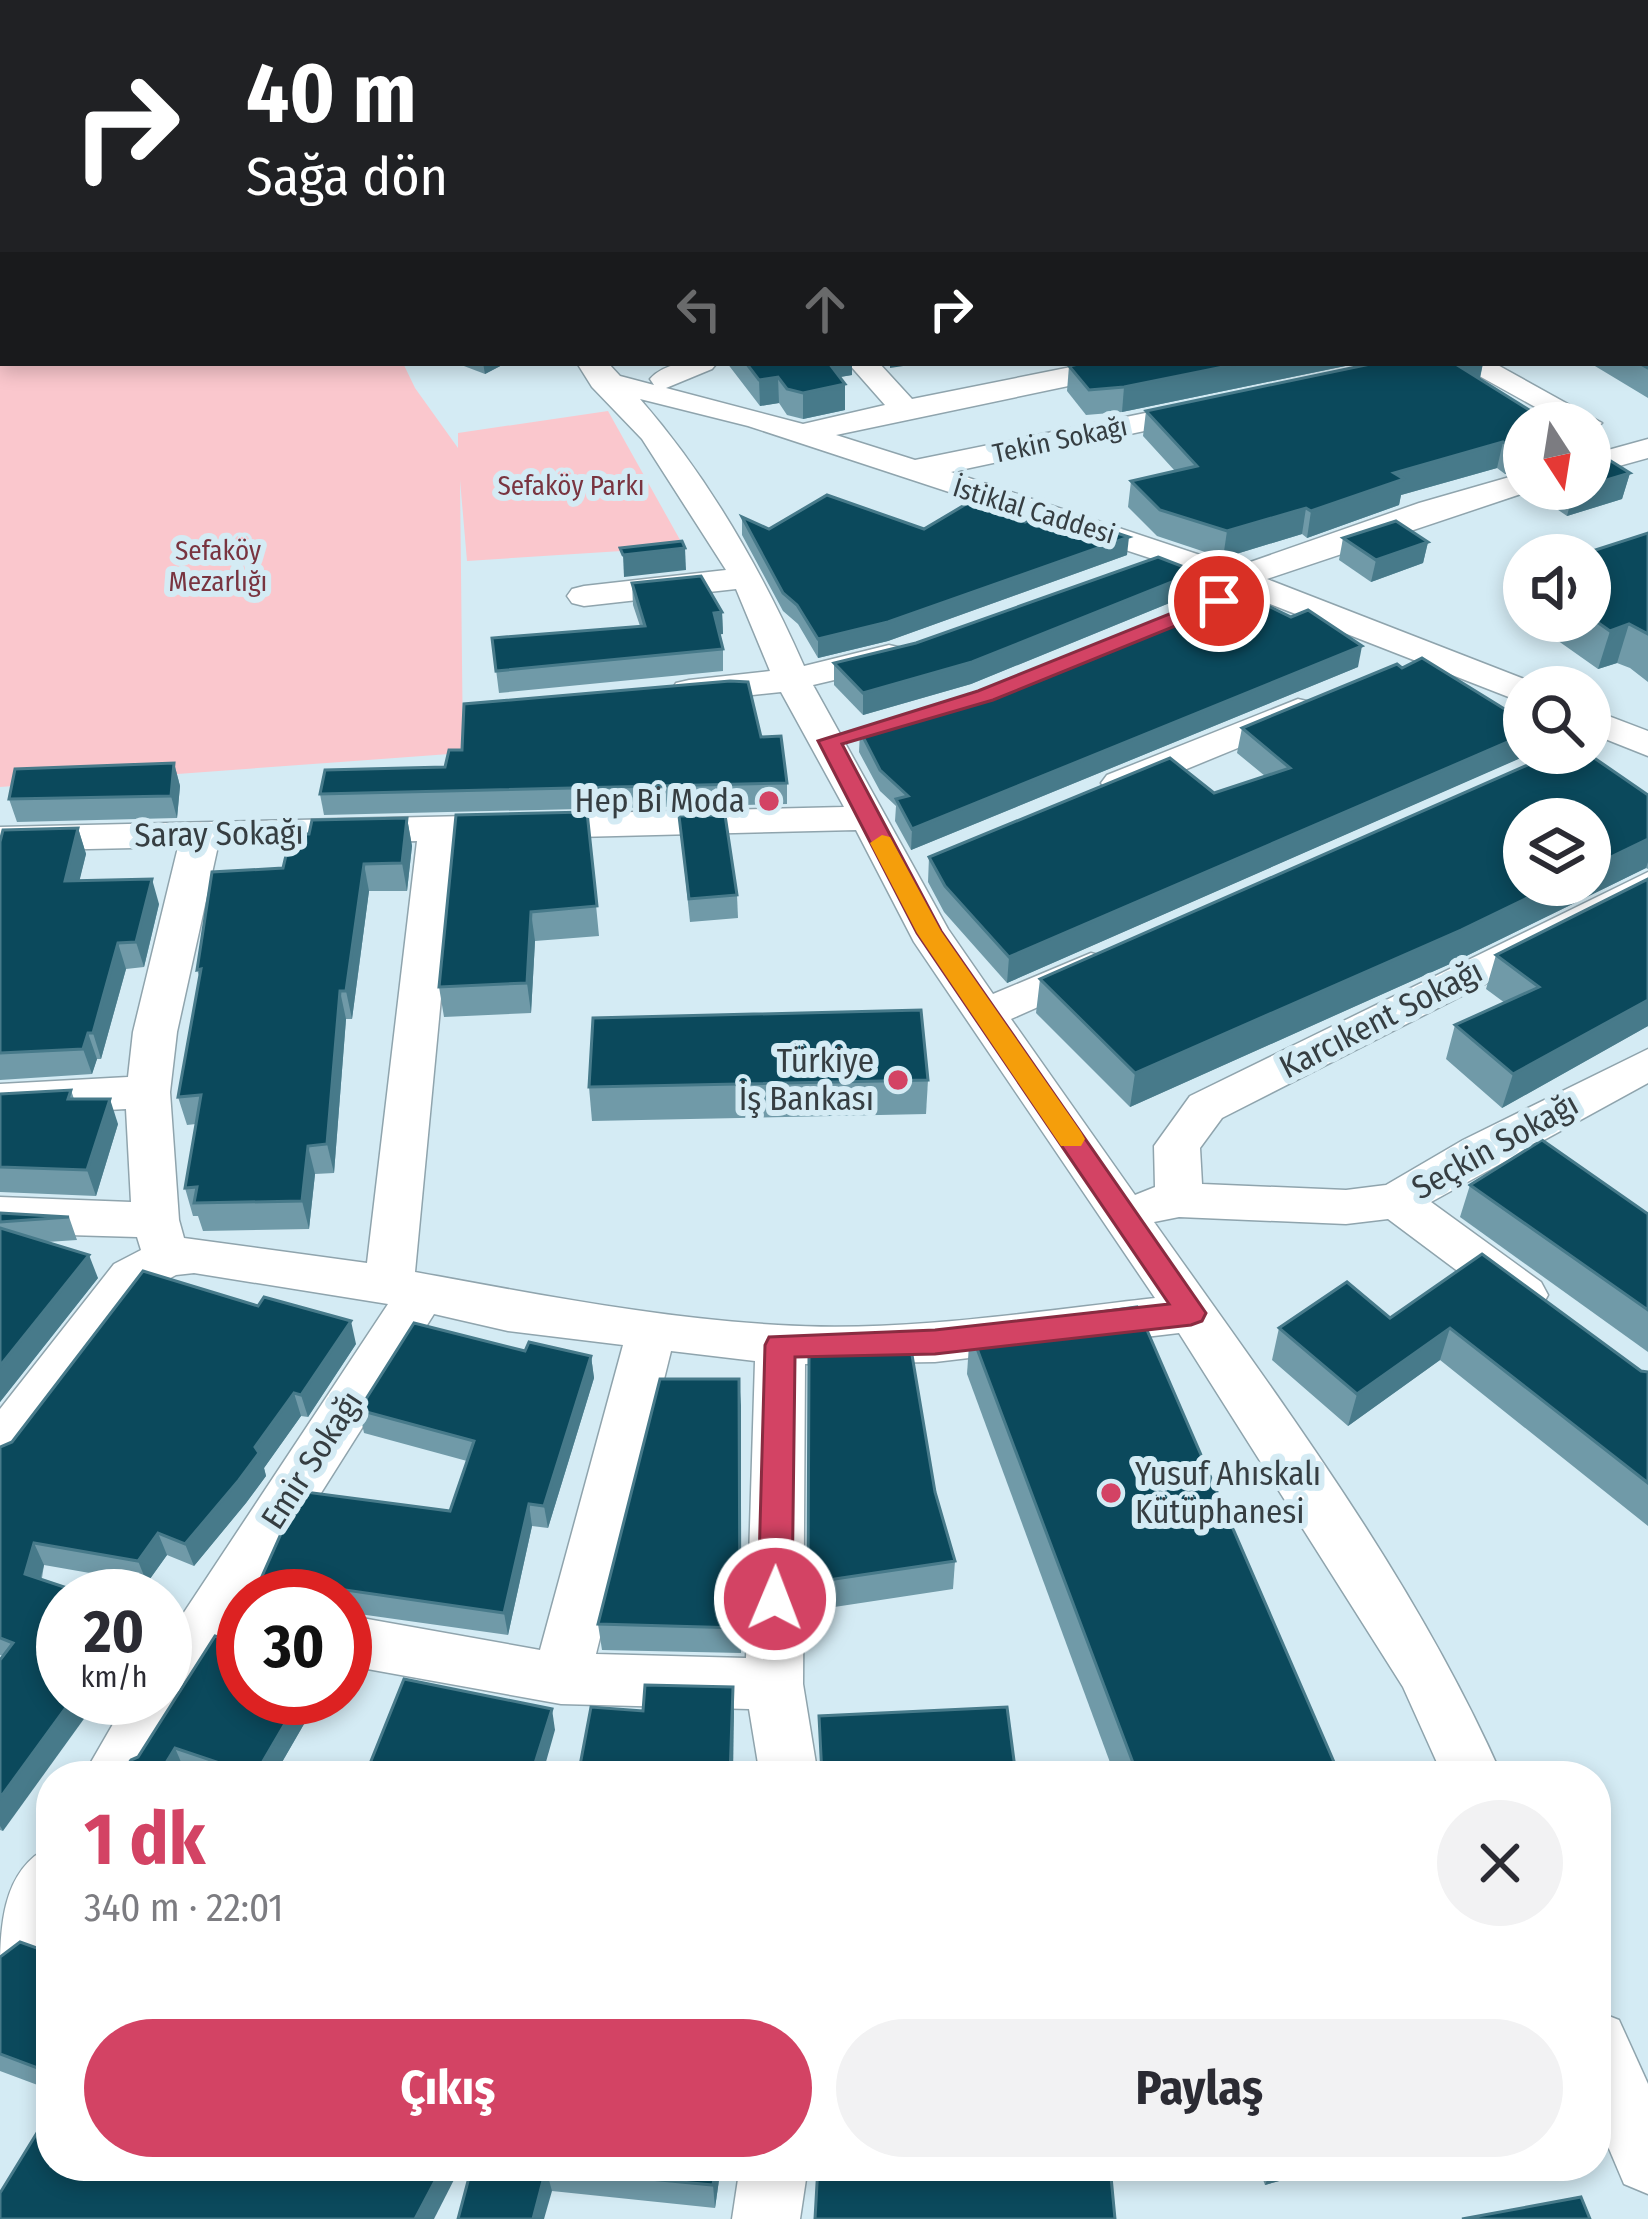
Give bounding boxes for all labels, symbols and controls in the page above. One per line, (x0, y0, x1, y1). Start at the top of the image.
text: 40 m (246, 43, 417, 144)
icon: right (48, 48, 204, 204)
text: Sağa dön (246, 145, 448, 209)
icon: left (666, 276, 732, 342)
icon: ahead (792, 276, 858, 342)
icon: right (918, 276, 984, 342)
north arrow (1503, 402, 1611, 510)
map controls (1503, 402, 1611, 906)
street label: Tekin Sokağı (990, 410, 1130, 470)
park label: Sefaköy Parkı (497, 470, 645, 502)
street label: İstiklal Caddesi (949, 471, 1119, 551)
button: sound (1503, 534, 1611, 642)
park label: Sefaköy Mezarlığı (169, 535, 267, 598)
pin (1168, 550, 1270, 652)
icon: arrive (1186, 568, 1252, 634)
button: search (1503, 666, 1611, 774)
place label: Hep Bi Moda (575, 781, 745, 821)
marker: Hep Bi Moda (756, 788, 782, 814)
button: layers (1503, 798, 1611, 906)
street label: Saray Sokağı (134, 813, 304, 855)
street label: Karcıkent Sokağı (1273, 951, 1489, 1087)
place label: Türkiye İş Bankası (739, 1041, 874, 1119)
marker: Türkiye İş Bankası (885, 1067, 911, 1093)
street label: Seçkin Sokağı (1405, 1084, 1585, 1208)
street label: Emir Sokağı (253, 1384, 371, 1536)
place label: Yusuf Ahıskalı Kütüphanesi (1135, 1454, 1321, 1532)
marker: Yusuf Ahıskalı Kütüphanesi (1098, 1480, 1124, 1506)
position arrow (712, 1536, 838, 1662)
speed limit sign: 30 (216, 1569, 372, 1725)
text: 20 (84, 1596, 144, 1668)
text: km/h (81, 1659, 147, 1695)
text: 1 dk (84, 1797, 205, 1883)
button: close (1437, 1800, 1563, 1926)
text: 340 m · 22:01 (84, 1885, 284, 1931)
button: Çıkış (84, 2019, 812, 2157)
button: Paylaş (836, 2019, 1563, 2157)

